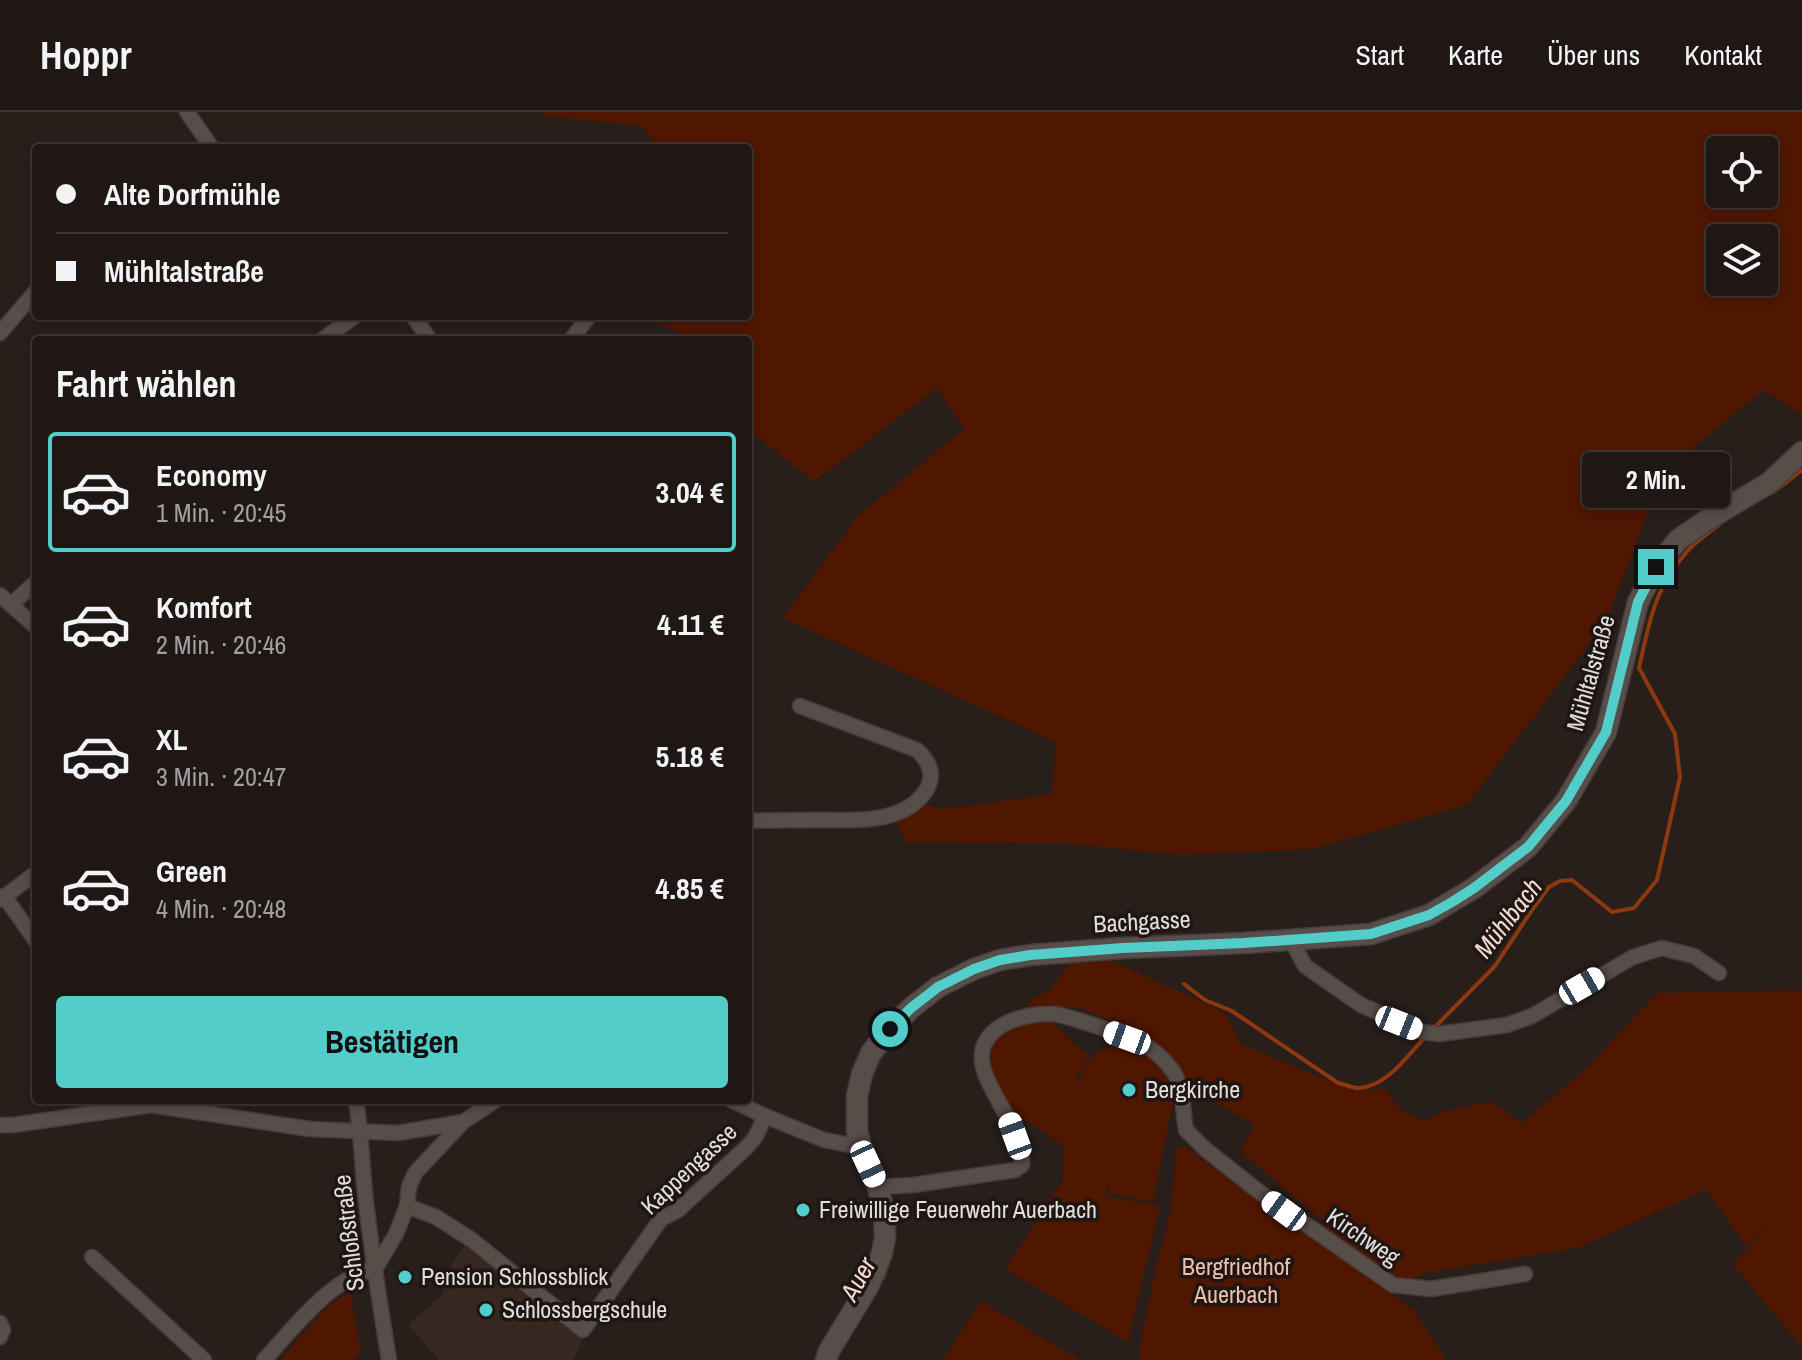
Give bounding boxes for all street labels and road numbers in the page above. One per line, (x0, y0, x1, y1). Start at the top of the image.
street label: Mühltalstraße (1558, 611, 1622, 734)
street label: Bachgasse (1092, 902, 1191, 940)
street label: Kappengasse (633, 1116, 743, 1221)
street label: Schloßstraße (325, 1173, 371, 1293)
street label: Kirchweg (1321, 1200, 1407, 1272)

